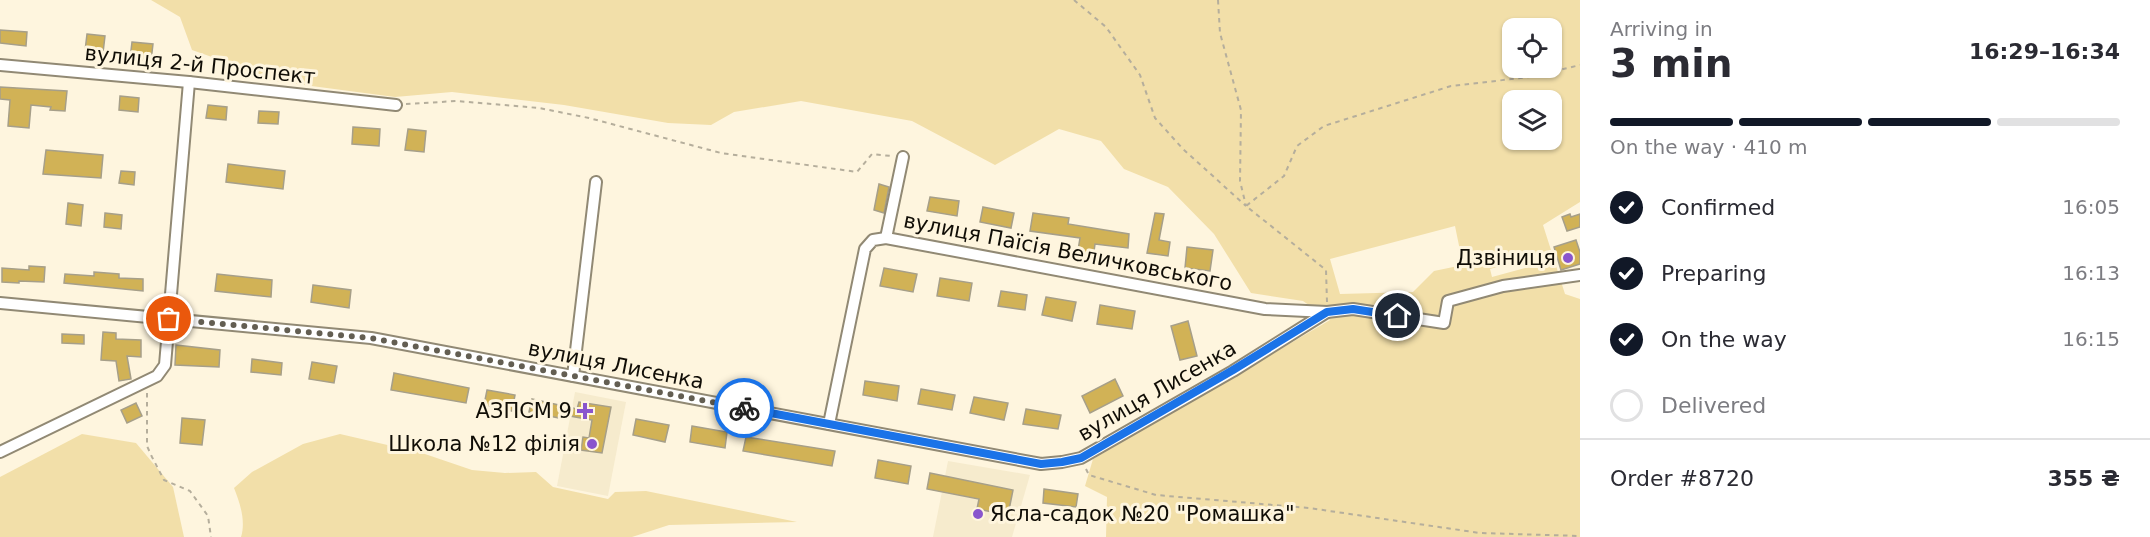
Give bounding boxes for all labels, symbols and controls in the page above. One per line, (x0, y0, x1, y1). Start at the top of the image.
text: Arriving in (1610, 17, 1713, 41)
map controls (1502, 18, 1562, 150)
button: locate (1502, 18, 1562, 78)
text: 16:29–16:34 (1969, 39, 2120, 64)
street label: вулиця 2-й Проспект (83, 41, 317, 89)
text: 3 min (1610, 41, 1732, 86)
button: layers (1502, 90, 1562, 150)
text: On the way · 410 m (1610, 135, 1808, 159)
icon: check (1610, 191, 1643, 224)
text: Confirmed (1661, 195, 1775, 220)
text: 16:05 (2062, 195, 2120, 219)
street label: вулиця Паїсія Величковського (901, 208, 1235, 296)
place label: Дзвіниця (1456, 246, 1556, 270)
marker: Дзвіниця (1561, 251, 1575, 265)
icon: check (1610, 257, 1643, 290)
text: Preparing (1661, 261, 1767, 286)
text: 16:13 (2062, 261, 2120, 285)
pin (1372, 290, 1423, 341)
pin (143, 293, 194, 344)
icon: home (1381, 299, 1414, 332)
icon: bag (152, 302, 185, 335)
icon: check (1610, 323, 1643, 356)
text: On the way (1661, 327, 1787, 352)
text: 16:15 (2062, 327, 2120, 351)
street label: вулиця Лисенка (526, 336, 706, 394)
street label: вулиця Лисенка (1074, 336, 1240, 446)
courier (714, 378, 774, 438)
icon: bike (728, 392, 761, 425)
text: Delivered (1661, 393, 1766, 418)
place label: АЗПСМ 9 (476, 399, 572, 423)
marker: АЗПСМ 9 (576, 402, 594, 420)
place label: Школа №12 філія (388, 432, 580, 456)
marker: Школа №12 філія (585, 437, 599, 451)
text: Order #8720 (1610, 466, 1754, 491)
text: 355 ₴ (2048, 466, 2120, 491)
place label: Ясла-садок №20 "Ромашка" (990, 502, 1295, 526)
marker: Ясла-садок №20 "Ромашка" (971, 507, 985, 521)

